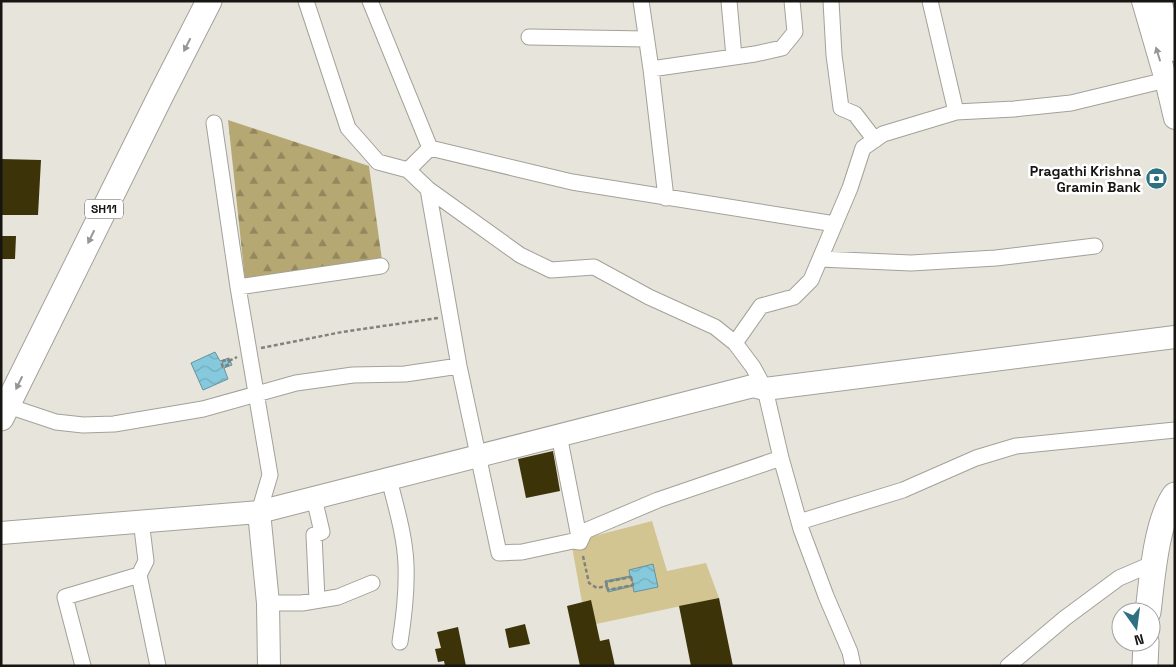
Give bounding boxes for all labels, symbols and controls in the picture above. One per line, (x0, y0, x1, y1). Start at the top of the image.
one-way arrow (183, 37, 191, 52)
one-way arrow (1154, 46, 1162, 61)
place label: Pragathi Krishna Gramin Bank (1030, 162, 1141, 196)
bank icon: Pragathi Krishna Gramin Bank (1145, 167, 1169, 191)
road number: SH11 (85, 200, 123, 218)
one-way arrow (87, 230, 95, 244)
one-way arrow (15, 376, 23, 390)
north arrow (1111, 602, 1161, 652)
text: N (1132, 630, 1146, 649)

